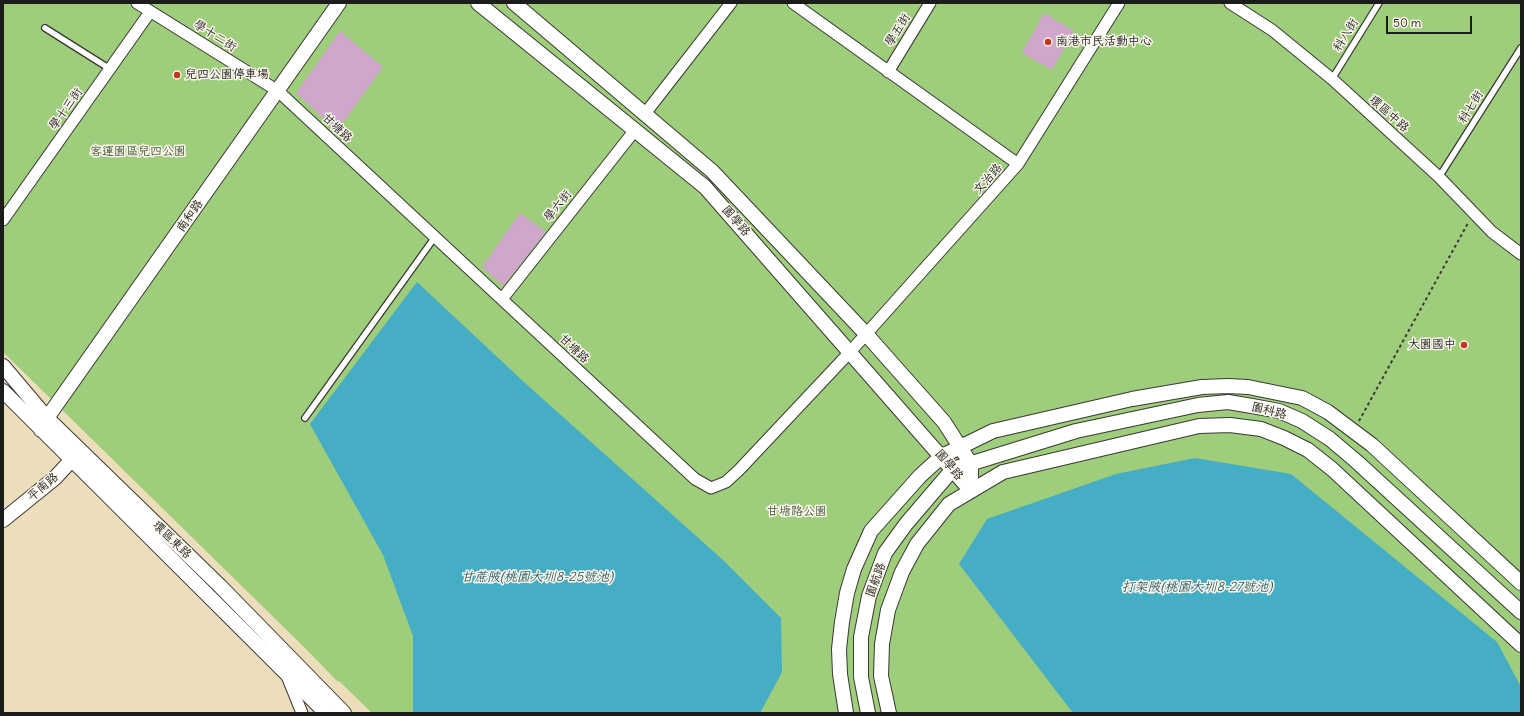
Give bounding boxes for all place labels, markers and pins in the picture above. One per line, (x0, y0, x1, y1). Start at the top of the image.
place label: 南港市民活動中心 (1056, 35, 1152, 49)
marker: 南港市民活動中心 (1043, 37, 1053, 47)
place label: 兒四公園停車場 (185, 68, 269, 82)
marker: 兒四公園停車場 (172, 70, 182, 80)
place label: 大園國中 (1408, 338, 1456, 352)
marker: 大園國中 (1459, 340, 1469, 350)

